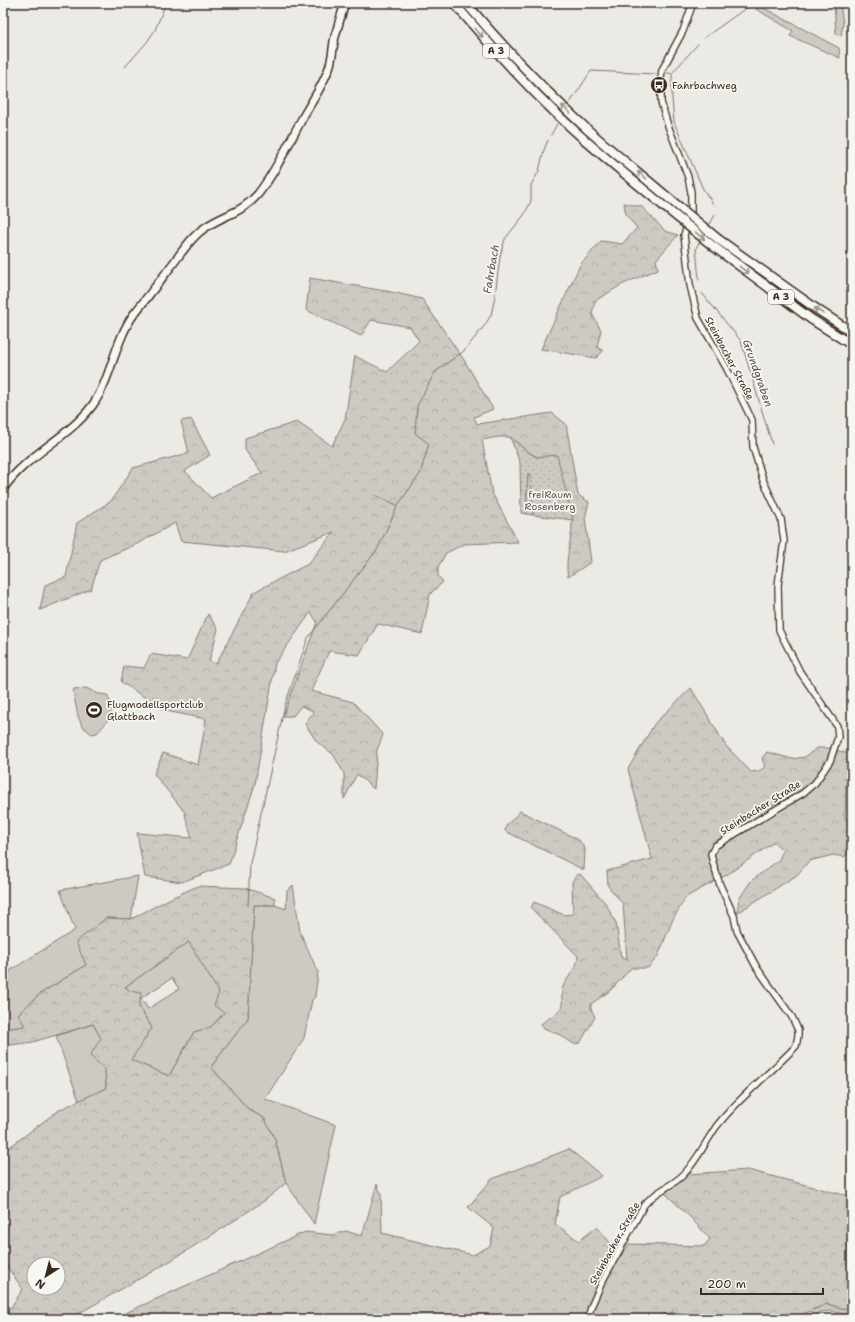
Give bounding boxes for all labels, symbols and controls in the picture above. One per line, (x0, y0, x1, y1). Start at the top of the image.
one-way arrow (475, 28, 484, 38)
road number: A 3 (483, 44, 509, 58)
bus stop icon: Fahrbachweg (649, 75, 669, 95)
place label: Fahrbachweg (672, 79, 737, 92)
one-way arrow (561, 104, 571, 114)
one-way arrow (637, 171, 647, 180)
one-way arrow (695, 232, 706, 241)
water label: Fahrbach (480, 243, 503, 295)
one-way arrow (738, 265, 749, 274)
road number: A 3 (768, 290, 794, 304)
one-way arrow (814, 307, 825, 315)
street label: Steinbacher Straße (702, 314, 757, 403)
water label: Grundgraben (739, 337, 776, 409)
park label: freiRaum Rosenberg (525, 488, 575, 513)
place label: Flugmodellsportclub Glattbach (107, 698, 204, 723)
sports icon: Flugmodellsportclub Glattbach (84, 700, 104, 720)
street label: Steinbacher Straße (718, 777, 803, 837)
street label: Steinbacher Straße (586, 1199, 643, 1287)
north arrow (26, 1256, 66, 1296)
scale bar (701, 1270, 823, 1296)
text: N (32, 1275, 48, 1292)
text: 200 m (707, 1276, 746, 1292)

